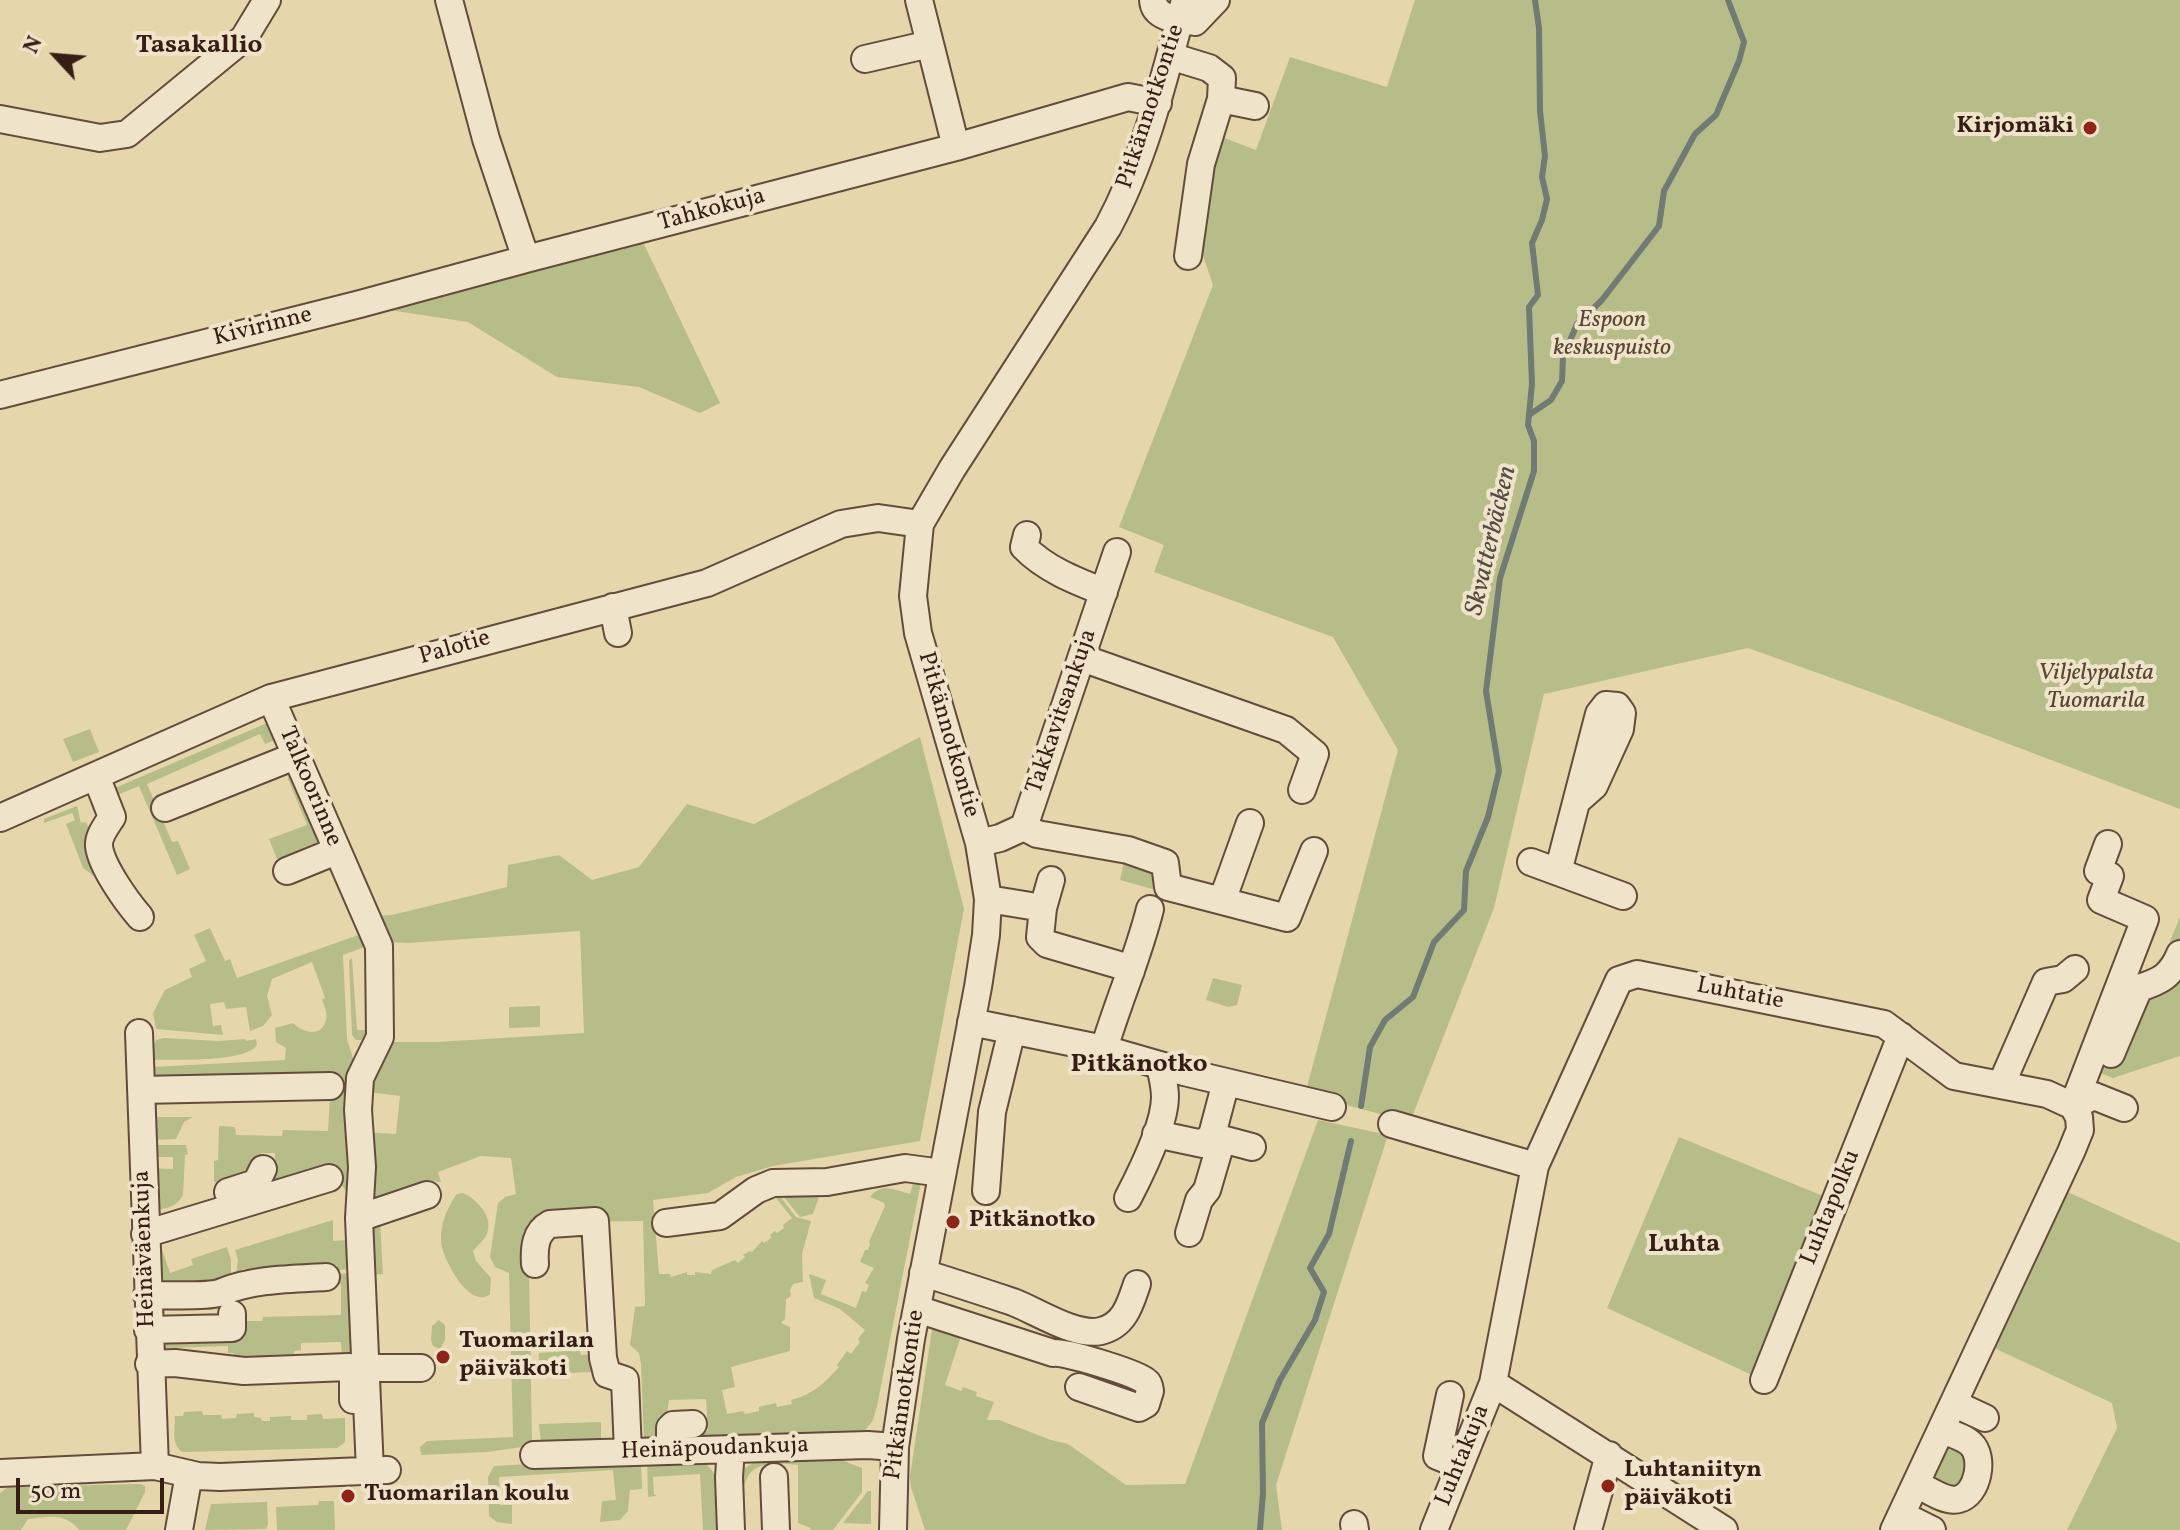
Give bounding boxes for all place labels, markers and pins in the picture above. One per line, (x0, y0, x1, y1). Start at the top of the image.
place label: Kirjomäki (1956, 114, 2074, 142)
marker: Kirjomäki (2081, 119, 2099, 137)
place label: Pitkänotko (969, 1208, 1096, 1236)
marker: Pitkänotko (944, 1213, 962, 1231)
place label: Tuomarilan päiväkoti (459, 1329, 594, 1385)
marker: Tuomarilan päiväkoti (434, 1348, 452, 1366)
place label: Luhtaniityn päiväkoti (1624, 1458, 1762, 1514)
marker: Luhtaniityn päiväkoti (1599, 1477, 1617, 1495)
place label: Tuomarilan koulu (364, 1482, 570, 1510)
marker: Tuomarilan koulu (339, 1487, 357, 1505)

